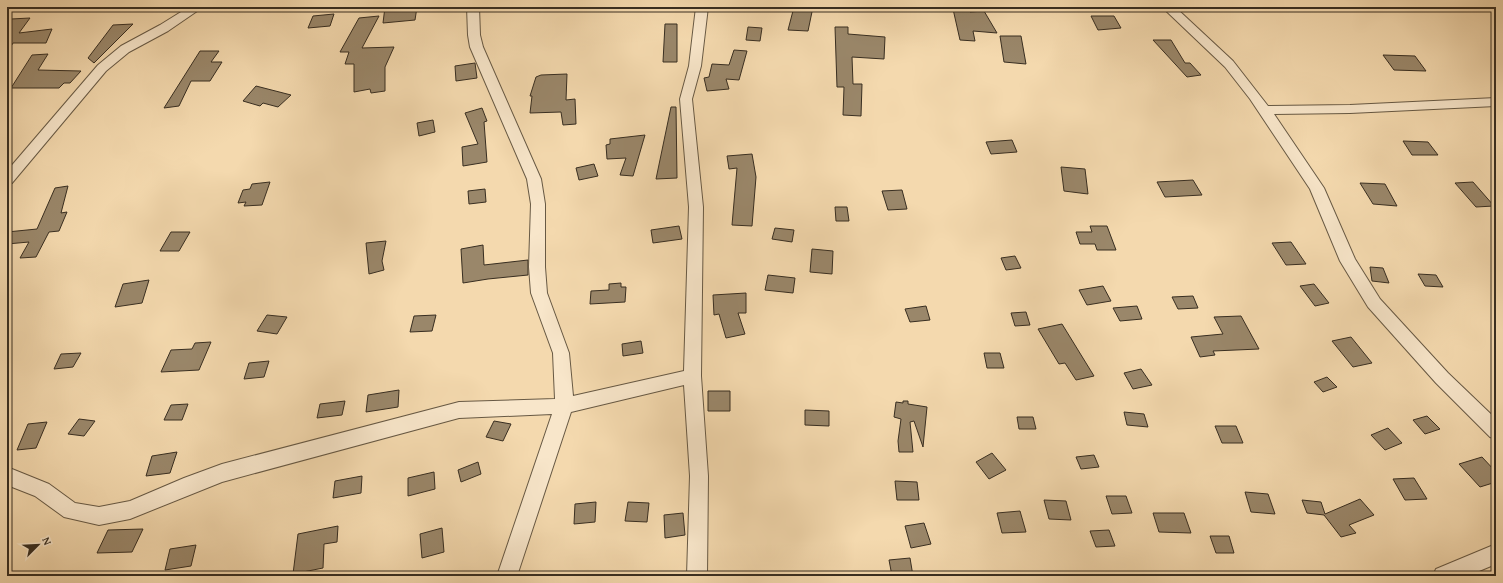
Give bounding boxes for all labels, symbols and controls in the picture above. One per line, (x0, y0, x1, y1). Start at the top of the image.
north arrow (18, 525, 58, 565)
text: N (38, 534, 56, 548)

